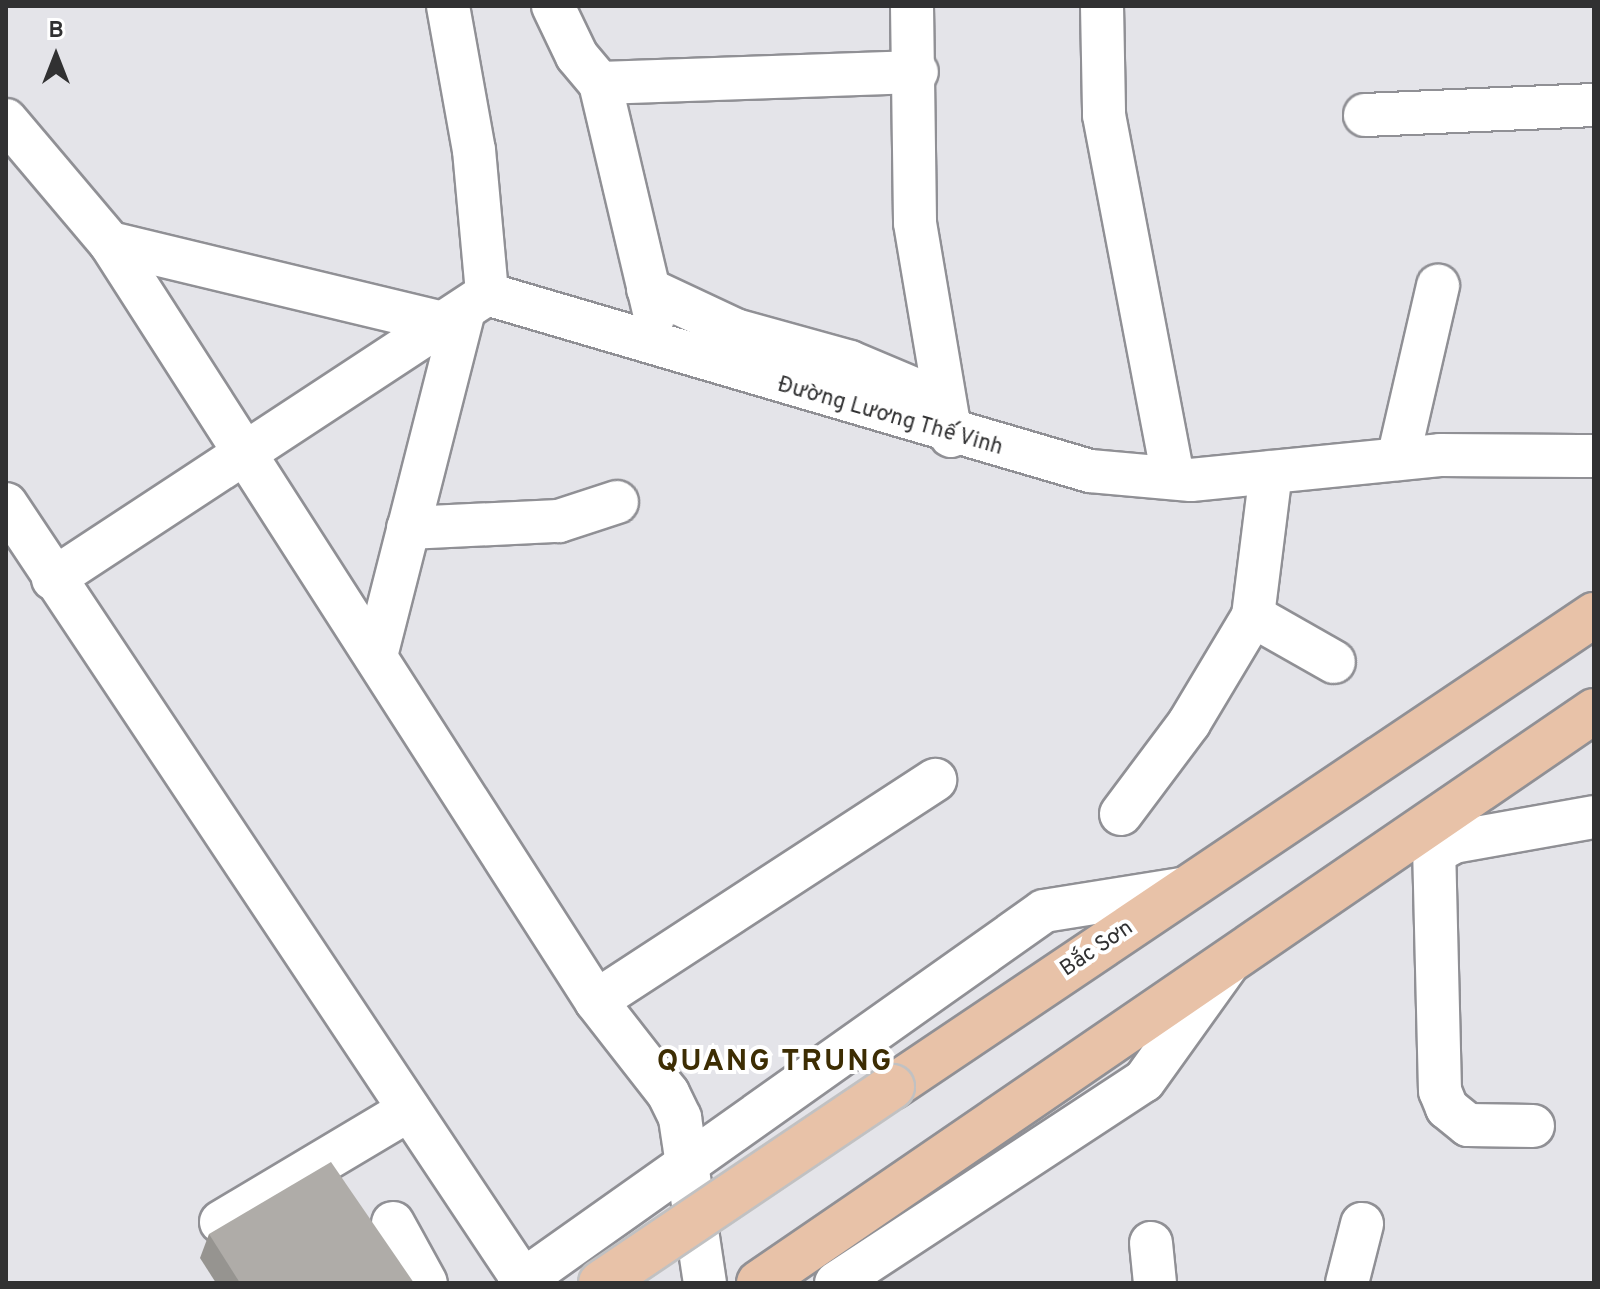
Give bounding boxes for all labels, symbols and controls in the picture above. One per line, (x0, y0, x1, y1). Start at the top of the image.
north arrow (16, 16, 96, 96)
text: B (48, 18, 64, 45)
street label: Đường Lương Thế Vinh (773, 372, 1007, 462)
street label: Bắc Sơn (1056, 915, 1138, 983)
district label: QUANG TRUNG (657, 1045, 893, 1081)

